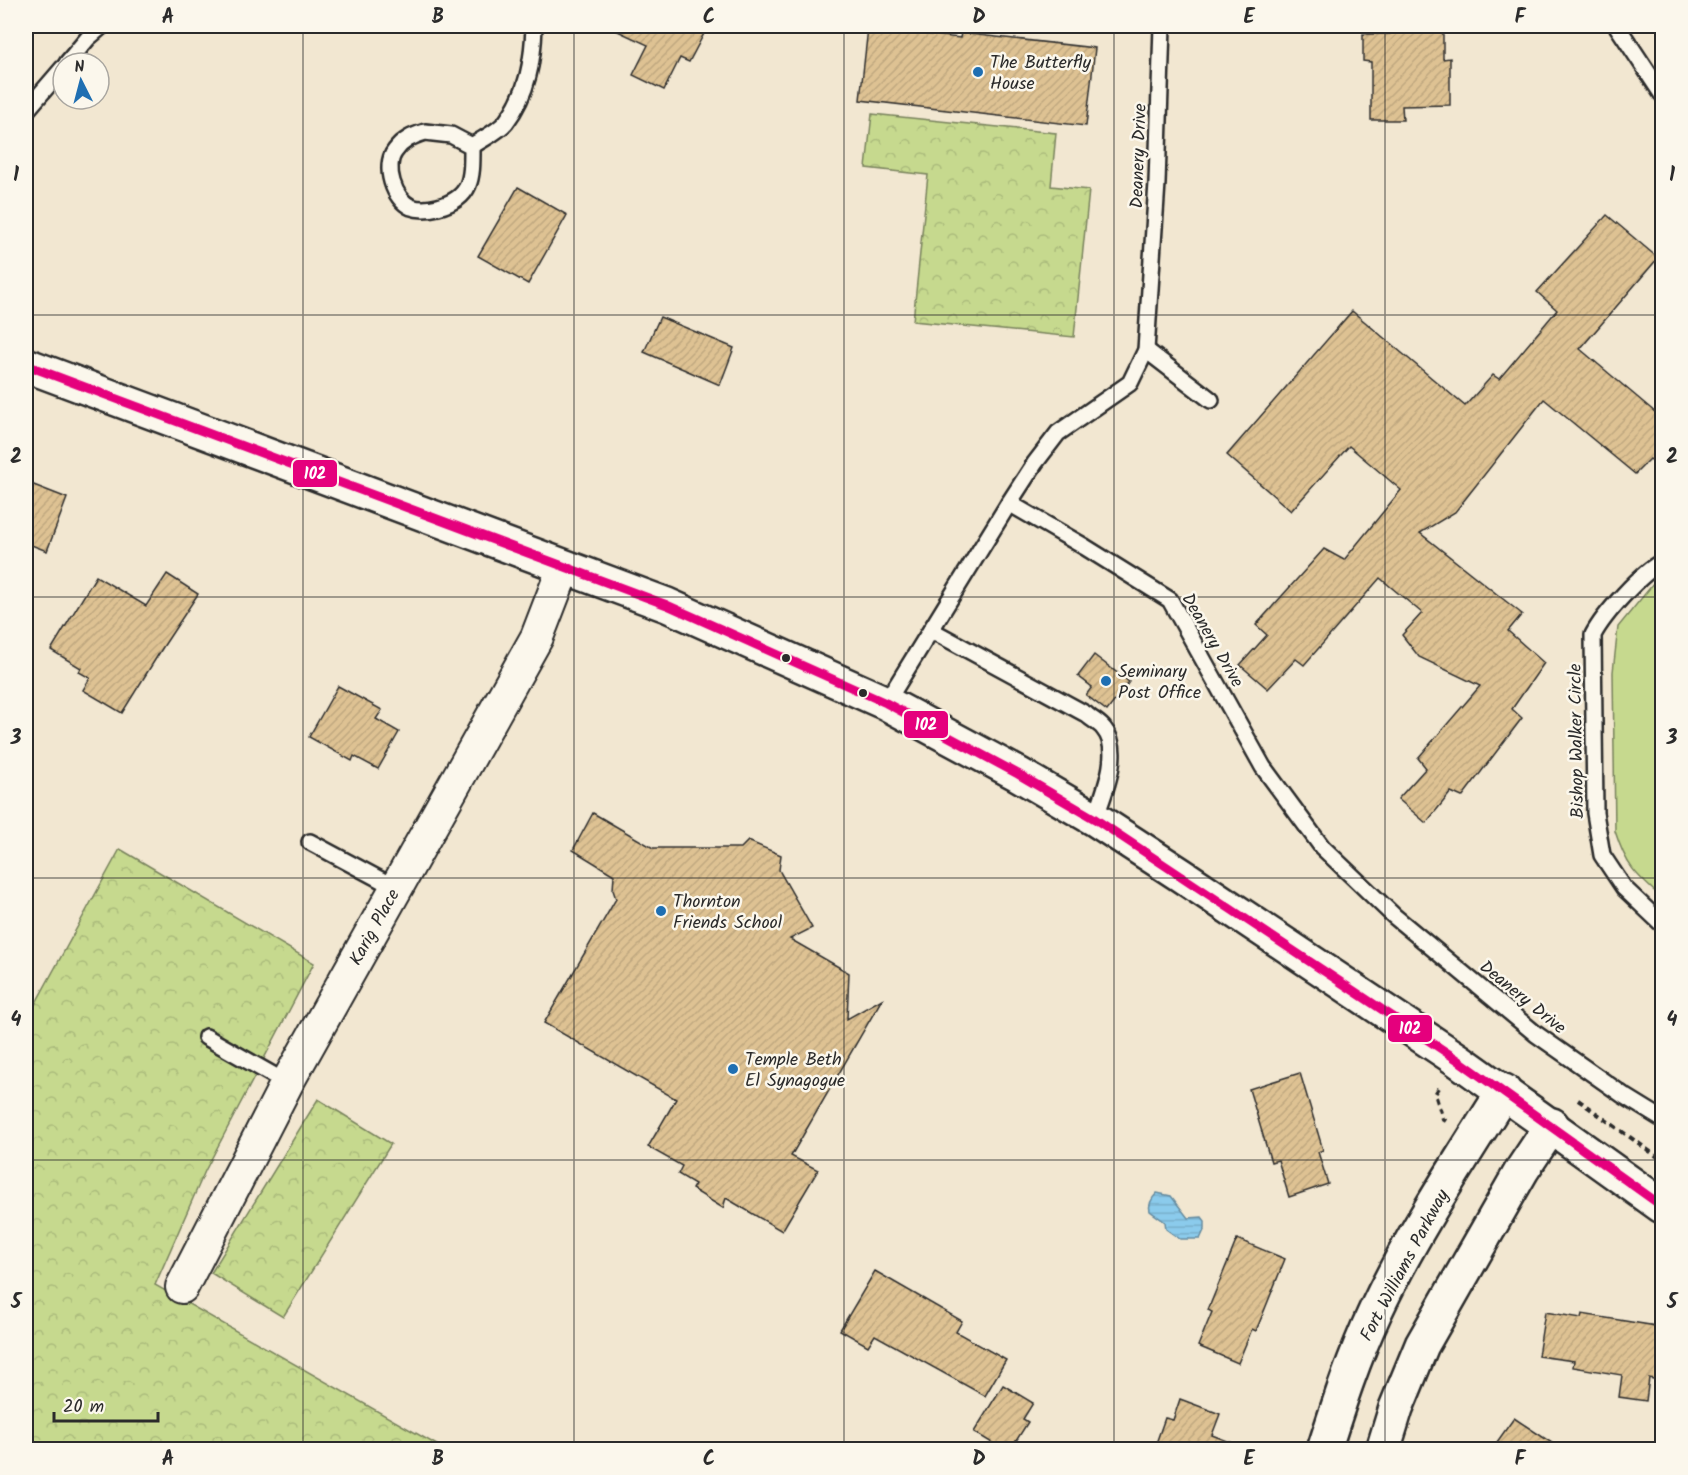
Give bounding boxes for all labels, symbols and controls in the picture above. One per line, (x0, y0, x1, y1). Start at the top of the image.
text: A (162, 2, 174, 34)
text: B (432, 2, 444, 34)
text: C (703, 2, 715, 34)
text: D (972, 2, 986, 34)
text: E (1243, 2, 1255, 34)
text: F (1515, 2, 1527, 34)
place label: The Butterfly House (990, 49, 1091, 99)
north arrow (51, 51, 111, 111)
text: N (73, 55, 86, 81)
marker: The Butterfly House (971, 65, 985, 79)
street label: Deanery Drive (1123, 103, 1156, 209)
text: 1 (13, 160, 19, 192)
text: 1 (1669, 160, 1675, 192)
text: 2 (10, 442, 22, 474)
text: 2 (1666, 442, 1678, 474)
line badge: 102 (292, 459, 338, 488)
text: 102 (304, 462, 326, 487)
street label: Deanery Drive (1173, 588, 1251, 693)
unlabelled marker (780, 652, 792, 664)
place label: Seminary Post Office (1118, 658, 1201, 708)
street label: Bishop Walker Circle (1562, 663, 1593, 819)
marker: Seminary Post Office (1099, 674, 1113, 688)
unlabelled marker (857, 687, 869, 699)
line badge: 102 (903, 710, 949, 739)
text: 102 (915, 713, 937, 738)
text: 3 (10, 723, 22, 755)
text: 3 (1666, 723, 1678, 755)
street label: Karig Place (342, 884, 408, 971)
place label: Thornton Friends School (673, 888, 783, 938)
marker: Thornton Friends School (654, 904, 668, 918)
street label: Deanery Drive (1472, 954, 1572, 1042)
text: 4 (11, 1005, 22, 1037)
text: 4 (1667, 1005, 1678, 1037)
line badge: 102 (1387, 1014, 1433, 1043)
text: 102 (1399, 1017, 1421, 1042)
place label: Temple Beth El Synagogue (745, 1046, 845, 1096)
marker: Temple Beth El Synagogue (726, 1062, 740, 1076)
street label: Fort Williams Parkway (1353, 1184, 1458, 1347)
text: 5 (10, 1287, 23, 1319)
text: 5 (1666, 1287, 1679, 1319)
scale bar (54, 1385, 158, 1423)
text: 20 m (63, 1393, 104, 1422)
text: A (162, 1444, 174, 1475)
text: B (432, 1444, 444, 1475)
text: C (703, 1444, 715, 1475)
text: D (972, 1444, 986, 1475)
text: E (1243, 1444, 1255, 1475)
text: F (1515, 1444, 1527, 1475)

